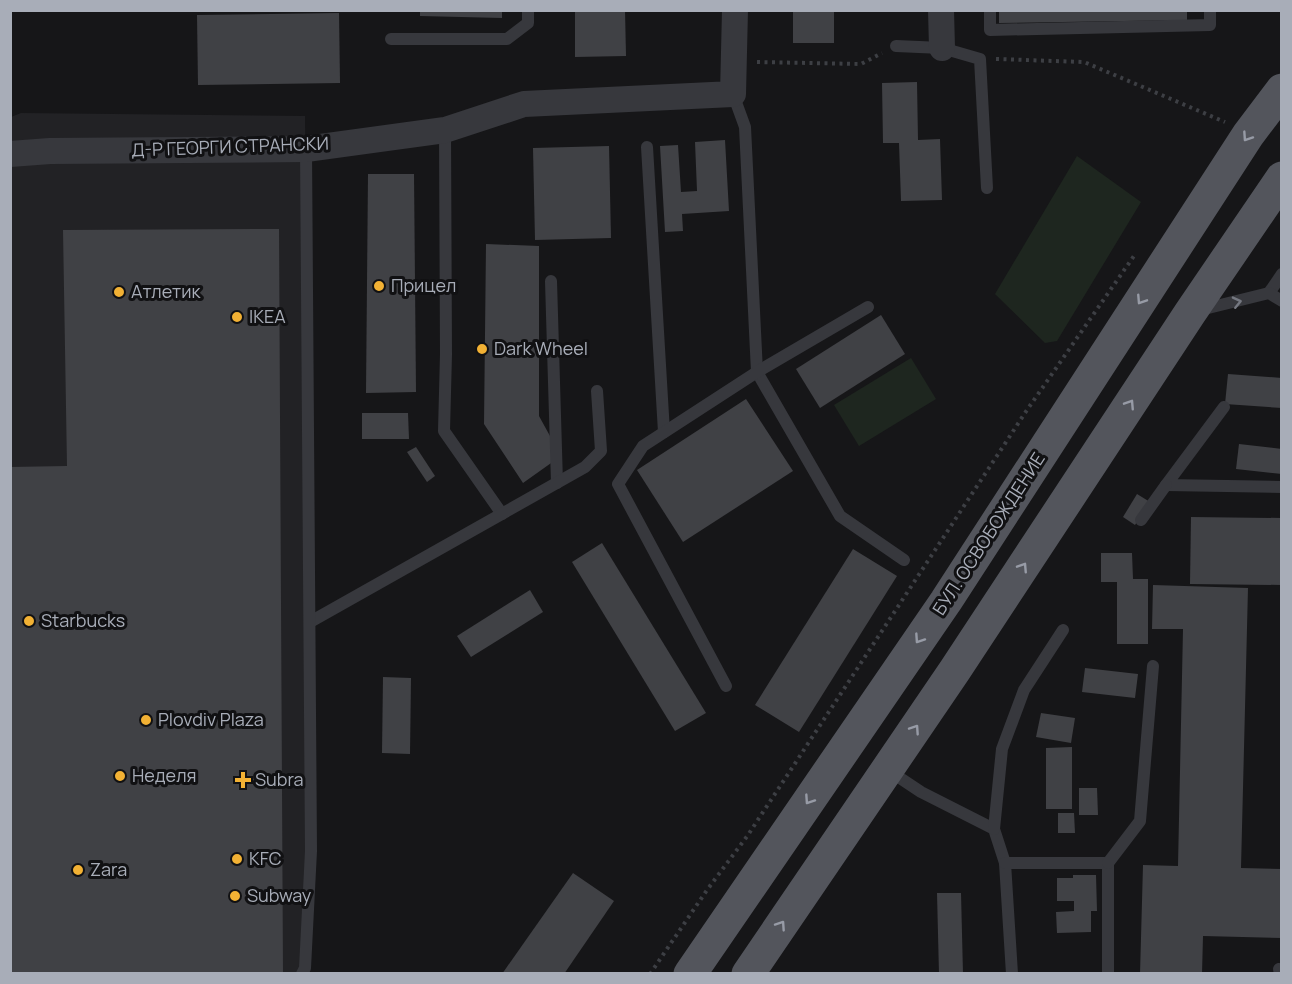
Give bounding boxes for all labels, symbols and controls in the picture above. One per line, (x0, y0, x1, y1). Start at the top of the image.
one-way arrow (1243, 130, 1254, 141)
street label: Д-Р ГЕОРГИ СТРАНСКИ (131, 131, 329, 161)
place label: Прицел (391, 273, 456, 297)
place label: Атлетик (131, 279, 201, 303)
marker: Прицел (372, 279, 386, 293)
marker: Атлетик (112, 285, 126, 299)
one-way arrow (1136, 294, 1148, 304)
one-way arrow (1231, 296, 1241, 309)
place label: IKEA (249, 304, 286, 328)
marker: IKEA (230, 310, 244, 324)
place label: Dark Wheel (494, 336, 588, 360)
marker: Dark Wheel (475, 342, 489, 356)
one-way arrow (1123, 400, 1134, 411)
street label: БУЛ. ОСВОБОЖДЕНИЕ (927, 448, 1050, 619)
one-way arrow (1016, 563, 1027, 574)
place label: Starbucks (41, 608, 125, 632)
marker: Starbucks (22, 614, 36, 628)
one-way arrow (915, 633, 926, 644)
place label: Plovdiv Plaza (158, 707, 264, 731)
marker: Plovdiv Plaza (139, 713, 153, 727)
one-way arrow (908, 725, 919, 736)
place label: Неделя (132, 763, 196, 787)
place label: Subra (255, 767, 304, 791)
marker: Неделя (113, 769, 127, 783)
marker: Subra (236, 773, 250, 787)
one-way arrow (805, 793, 816, 804)
place label: KFC (249, 846, 282, 870)
marker: KFC (230, 852, 244, 866)
place label: Zara (90, 857, 127, 881)
marker: Zara (71, 863, 85, 877)
place label: Subway (247, 883, 312, 907)
marker: Subway (228, 889, 242, 903)
one-way arrow (774, 921, 785, 932)

